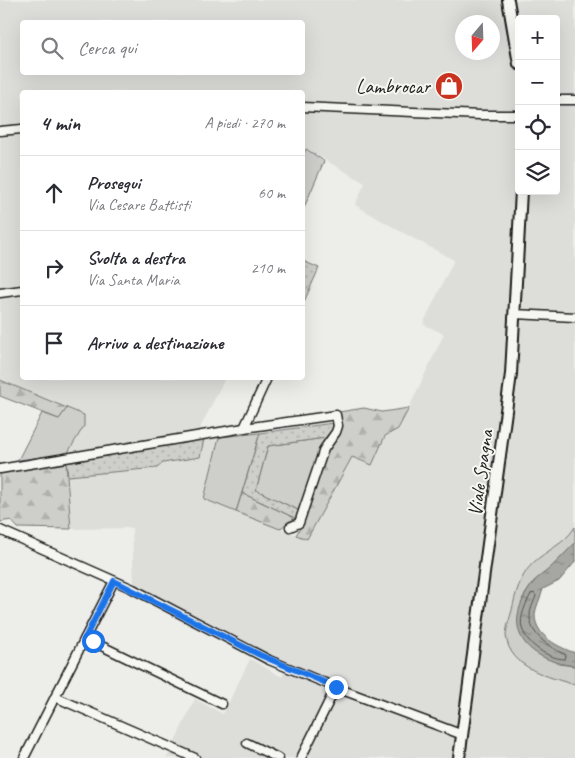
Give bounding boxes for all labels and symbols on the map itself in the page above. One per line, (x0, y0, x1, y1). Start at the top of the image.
north arrow (455, 15, 500, 60)
shop icon: Lambrocar (434, 71, 464, 101)
place label: Lambrocar (356, 74, 432, 99)
street label: Viale Spagna (462, 427, 499, 518)
route start (82, 630, 105, 653)
route end (325, 676, 348, 699)

